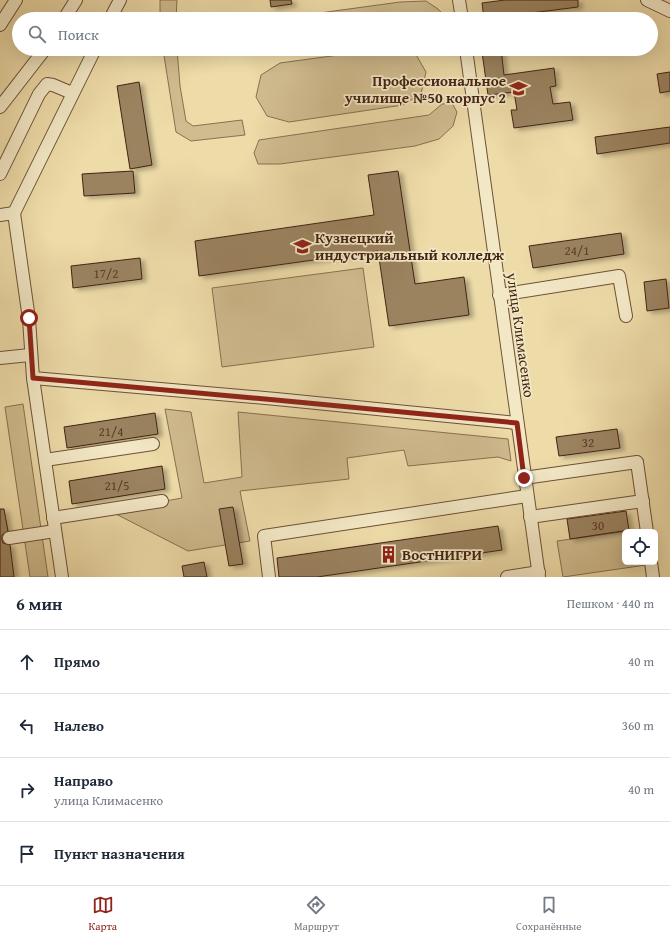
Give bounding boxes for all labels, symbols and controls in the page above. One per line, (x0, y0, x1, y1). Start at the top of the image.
search box (12, 12, 658, 56)
icon: search (26, 23, 48, 45)
text: Поиск (58, 24, 99, 45)
place label: Профессиональное училище №50 корпус 2 (344, 70, 506, 108)
school or university icon: Профессиональное училище №50 корпус 2 (509, 79, 529, 99)
place label: Кузнецкий индустриальный колледж (315, 227, 504, 265)
school or university icon: Кузнецкий индустриальный колледж (292, 236, 312, 256)
house number: 24/1 (565, 241, 589, 260)
house number: 17/2 (94, 264, 118, 283)
street label: улица Климасенко (502, 270, 540, 399)
route start (20, 309, 38, 327)
house number: 21/4 (99, 422, 123, 441)
house number: 32 (582, 433, 594, 452)
route end (515, 469, 533, 487)
house number: 21/5 (105, 476, 129, 495)
house number: 30 (592, 516, 604, 535)
map controls (622, 529, 658, 565)
button: locate (622, 529, 658, 565)
building icon: ВостНИГРИ (379, 544, 399, 564)
place label: ВостНИГРИ (402, 544, 483, 565)
text: 6 мин (16, 591, 62, 616)
text: Пешком · 440 m (567, 594, 654, 613)
icon: ahead (16, 651, 38, 673)
text: Прямо (54, 651, 100, 672)
text: 40 m (628, 652, 654, 671)
icon: left (16, 715, 38, 737)
text: Налево (54, 715, 104, 736)
text: 360 m (622, 716, 654, 735)
text: Направо (54, 770, 113, 791)
icon: right (16, 779, 38, 801)
text: 40 m (628, 780, 654, 799)
text: улица Климасенко (54, 791, 163, 810)
icon: arrive (16, 843, 38, 865)
text: Пункт назначения (54, 843, 185, 864)
tab: Карта (88, 894, 117, 934)
tab: Маршрут (294, 894, 339, 934)
tab: Сохранённые (516, 894, 581, 934)

